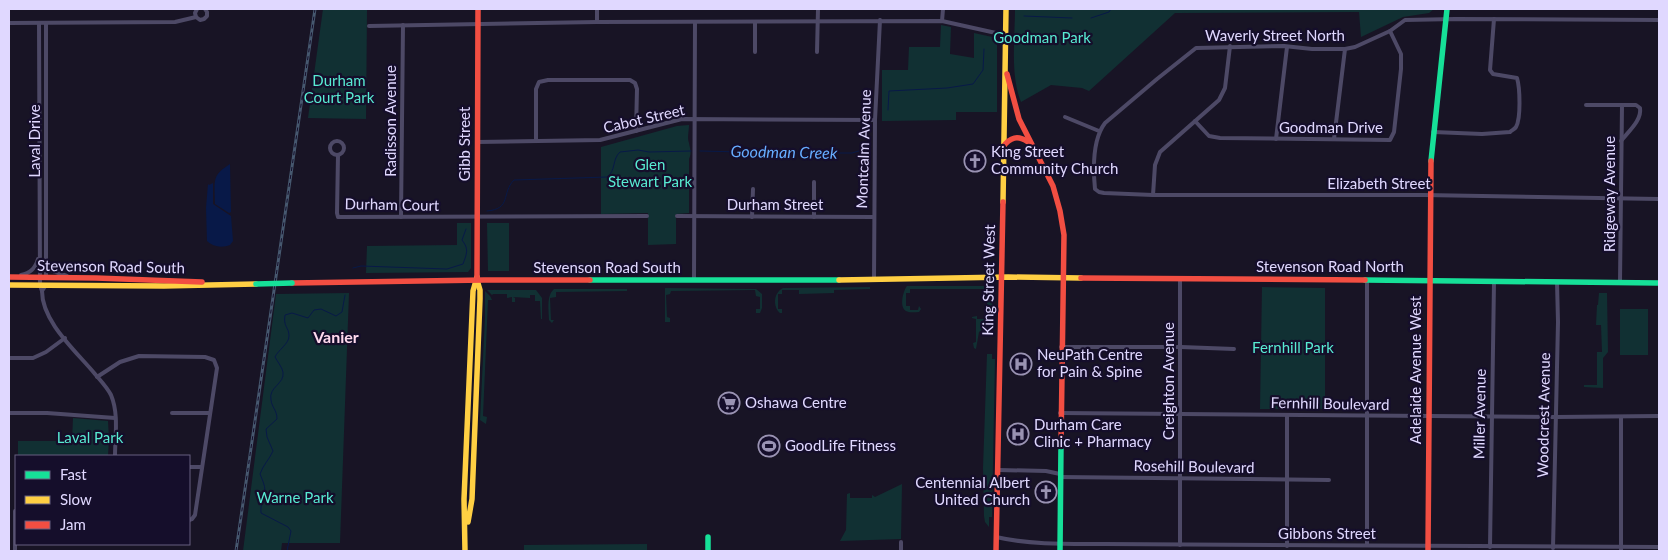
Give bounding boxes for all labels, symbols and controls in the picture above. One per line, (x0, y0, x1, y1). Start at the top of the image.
street label: Waverly Street North (1205, 26, 1345, 44)
park label: Goodman Park (993, 28, 1091, 46)
street label: Radisson Avenue (381, 65, 399, 177)
park label: Durham Court Park (304, 71, 375, 106)
street label: Montcalm Avenue (852, 89, 874, 209)
street label: Cabot Street (601, 100, 687, 136)
street label: Laval Drive (25, 104, 43, 178)
street label: Gibb Street (455, 106, 473, 181)
street label: Goodman Drive (1279, 118, 1383, 136)
street label: Ridgeway Avenue (1600, 136, 1618, 252)
water label: Goodman Creek (730, 141, 838, 162)
place label: King Street Community Church (991, 142, 1118, 177)
church icon: King Street Community Church (963, 149, 987, 173)
park label: Glen Stewart Park (608, 155, 692, 190)
street label: Elizabeth Street (1327, 174, 1431, 192)
street label: Durham Court (345, 194, 440, 214)
street label: Durham Street (727, 195, 824, 213)
street label: King Street West (978, 224, 998, 336)
street label: Stevenson Road South (37, 256, 185, 276)
street label: Stevenson Road North (1256, 257, 1404, 275)
street label: Stevenson Road South (533, 258, 681, 276)
street label: Adelaide Avenue West (1406, 295, 1424, 444)
street label: Creighton Avenue (1159, 322, 1177, 440)
district label: Vanier (312, 327, 359, 346)
park label: Fernhill Park (1252, 338, 1334, 356)
place label: NeuPath Centre for Pain & Spine (1037, 345, 1143, 380)
hospital icon: NeuPath Centre for Pain & Spine (1009, 352, 1033, 376)
street label: Woodcrest Avenue (1533, 352, 1553, 478)
street label: Miller Avenue (1469, 368, 1489, 459)
supermarket icon: Oshawa Centre (717, 391, 741, 415)
place label: Oshawa Centre (745, 393, 847, 411)
street label: Fernhill Boulevard (1270, 393, 1390, 413)
place label: Durham Care Clinic + Pharmacy (1034, 415, 1152, 450)
hospital icon: Durham Care Clinic + Pharmacy (1006, 422, 1030, 446)
park label: Laval Park (57, 428, 124, 446)
sports icon: GoodLife Fitness (757, 434, 781, 458)
place label: GoodLife Fitness (785, 436, 896, 454)
legend (15, 455, 190, 545)
street label: Rosehill Boulevard (1133, 456, 1255, 476)
text: Fast (60, 465, 87, 483)
place label: Centennial Albert United Church (915, 473, 1031, 508)
church icon: Centennial Albert United Church (1034, 480, 1058, 504)
park label: Warne Park (256, 488, 334, 506)
text: Slow (60, 490, 92, 508)
text: Jam (60, 515, 86, 533)
street label: Gibbons Street (1278, 524, 1377, 542)

